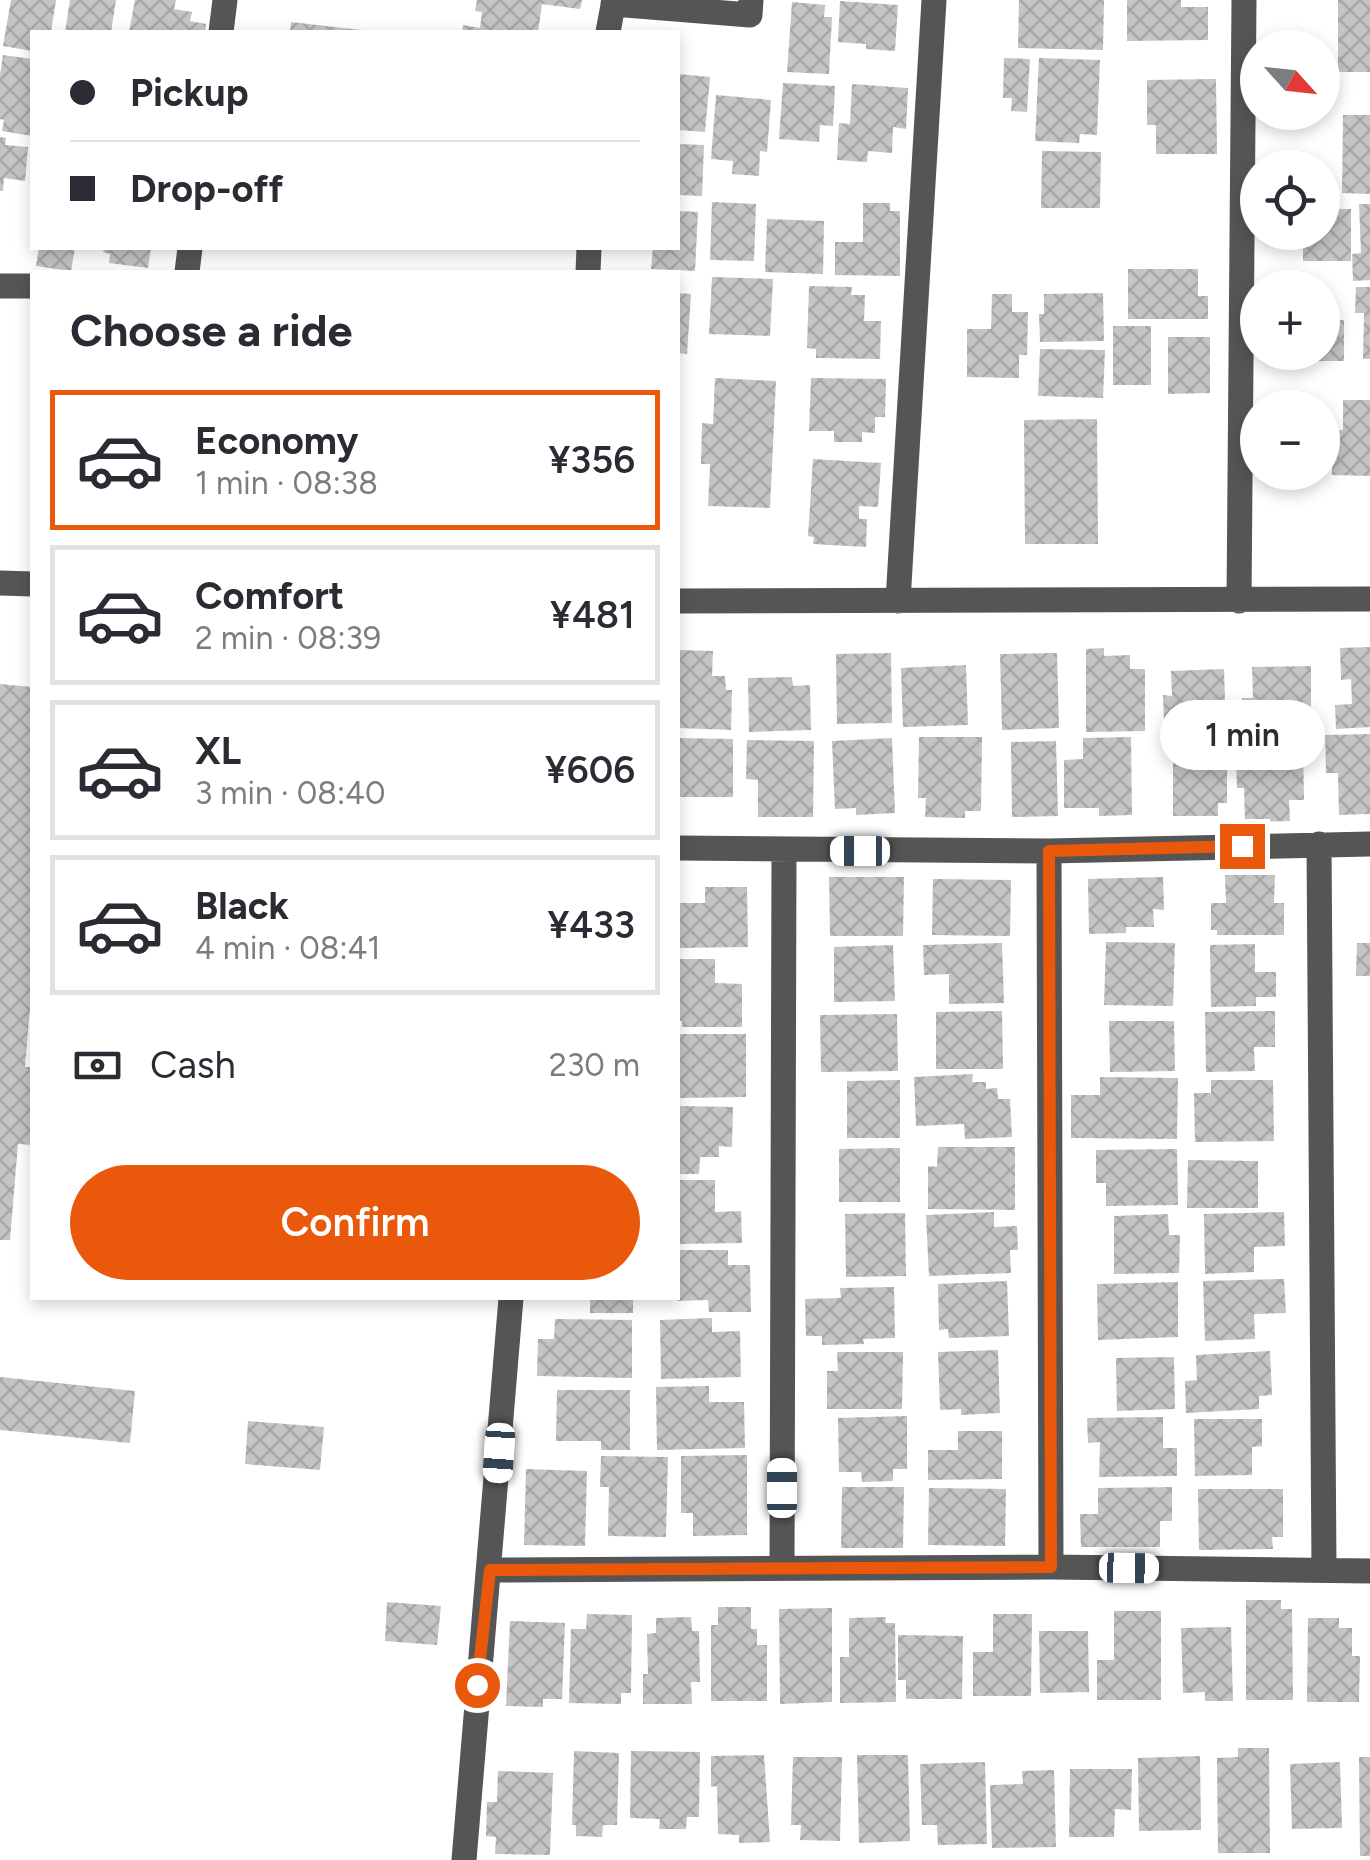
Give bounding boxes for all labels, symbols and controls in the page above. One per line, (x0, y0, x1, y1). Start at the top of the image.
north arrow (1240, 30, 1340, 130)
map controls (1240, 30, 1340, 490)
text: Pickup (130, 70, 248, 116)
button: locate (1240, 150, 1340, 250)
text: Drop-off (130, 166, 283, 212)
button: + (1240, 270, 1340, 370)
text: Choose a ride (70, 303, 352, 357)
button: − (1240, 390, 1340, 490)
icon: car (75, 415, 165, 505)
text: Economy (195, 418, 358, 464)
text: ¥356 (548, 437, 635, 483)
text: 1 min · 08:38 (195, 464, 378, 502)
icon: car (75, 570, 165, 660)
text: Comfort (195, 573, 344, 619)
text: ¥481 (550, 592, 635, 638)
text: 2 min · 08:39 (195, 619, 381, 657)
callout: 1 min (1160, 701, 1324, 771)
text: 1 min (1205, 716, 1280, 754)
icon: car (75, 725, 165, 815)
text: XL (195, 728, 241, 774)
text: ¥606 (545, 747, 635, 793)
text: 3 min · 08:40 (195, 774, 385, 812)
route end (1220, 824, 1265, 869)
car (830, 836, 890, 866)
icon: car (75, 880, 165, 970)
text: Black (195, 883, 289, 929)
text: ¥433 (547, 902, 635, 948)
text: 4 min · 08:41 (195, 929, 381, 967)
icon: cash (70, 1038, 125, 1093)
text: Cash (150, 1042, 236, 1088)
text: 230 m (549, 1046, 640, 1084)
button: Confirm (70, 1165, 640, 1280)
car (482, 1422, 516, 1484)
car (767, 1458, 797, 1518)
car (1099, 1552, 1159, 1584)
route start (455, 1663, 500, 1708)

